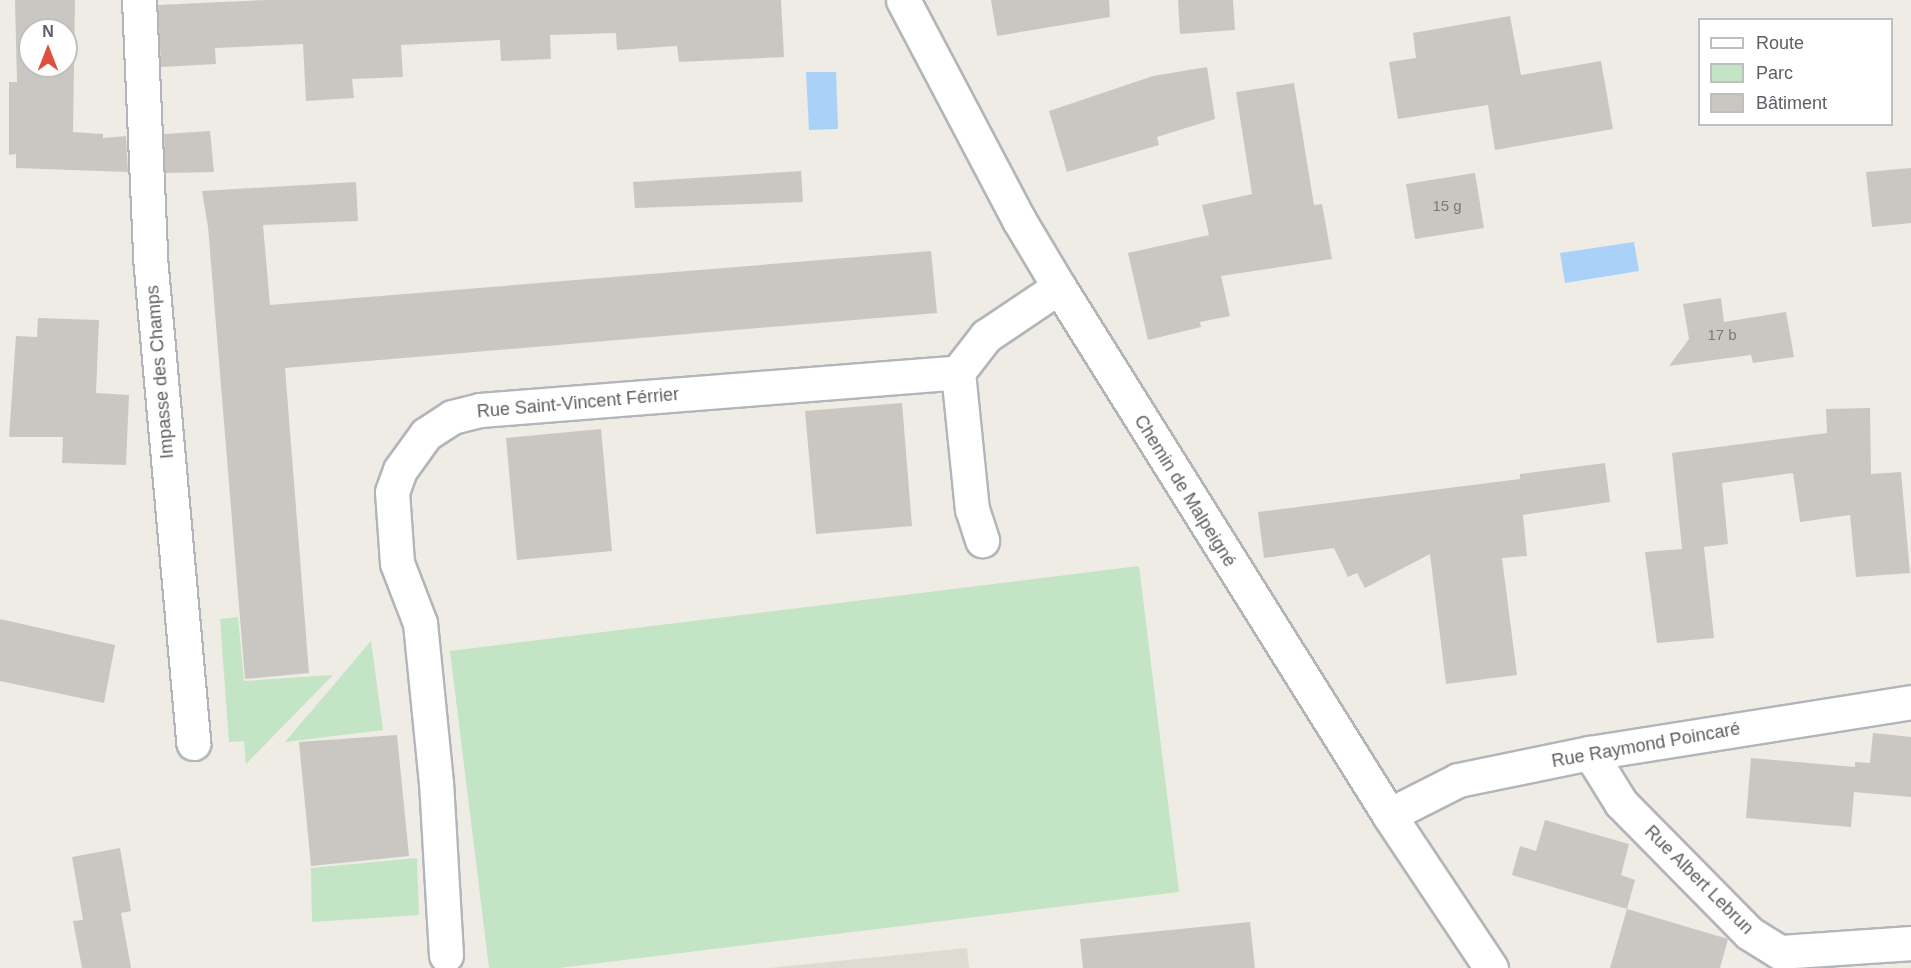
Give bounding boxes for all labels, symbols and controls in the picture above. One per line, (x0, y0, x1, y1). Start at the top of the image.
north arrow (18, 18, 78, 78)
legend (1698, 18, 1893, 126)
text: N (42, 23, 54, 40)
text: Route (1756, 33, 1804, 53)
text: Parc (1756, 63, 1793, 83)
text: Bâtiment (1756, 93, 1827, 113)
house number: 15 g (1432, 197, 1462, 215)
street label: Impasse des Champs (142, 284, 178, 460)
house number: 17 b (1707, 326, 1737, 344)
street label: Rue Saint-Vincent Férrier (476, 383, 680, 423)
street label: Chemin de Malpeigné (1129, 411, 1241, 571)
street label: Rue Raymond Poincaré (1550, 718, 1742, 772)
street label: Rue Albert Lebrun (1640, 821, 1758, 939)

